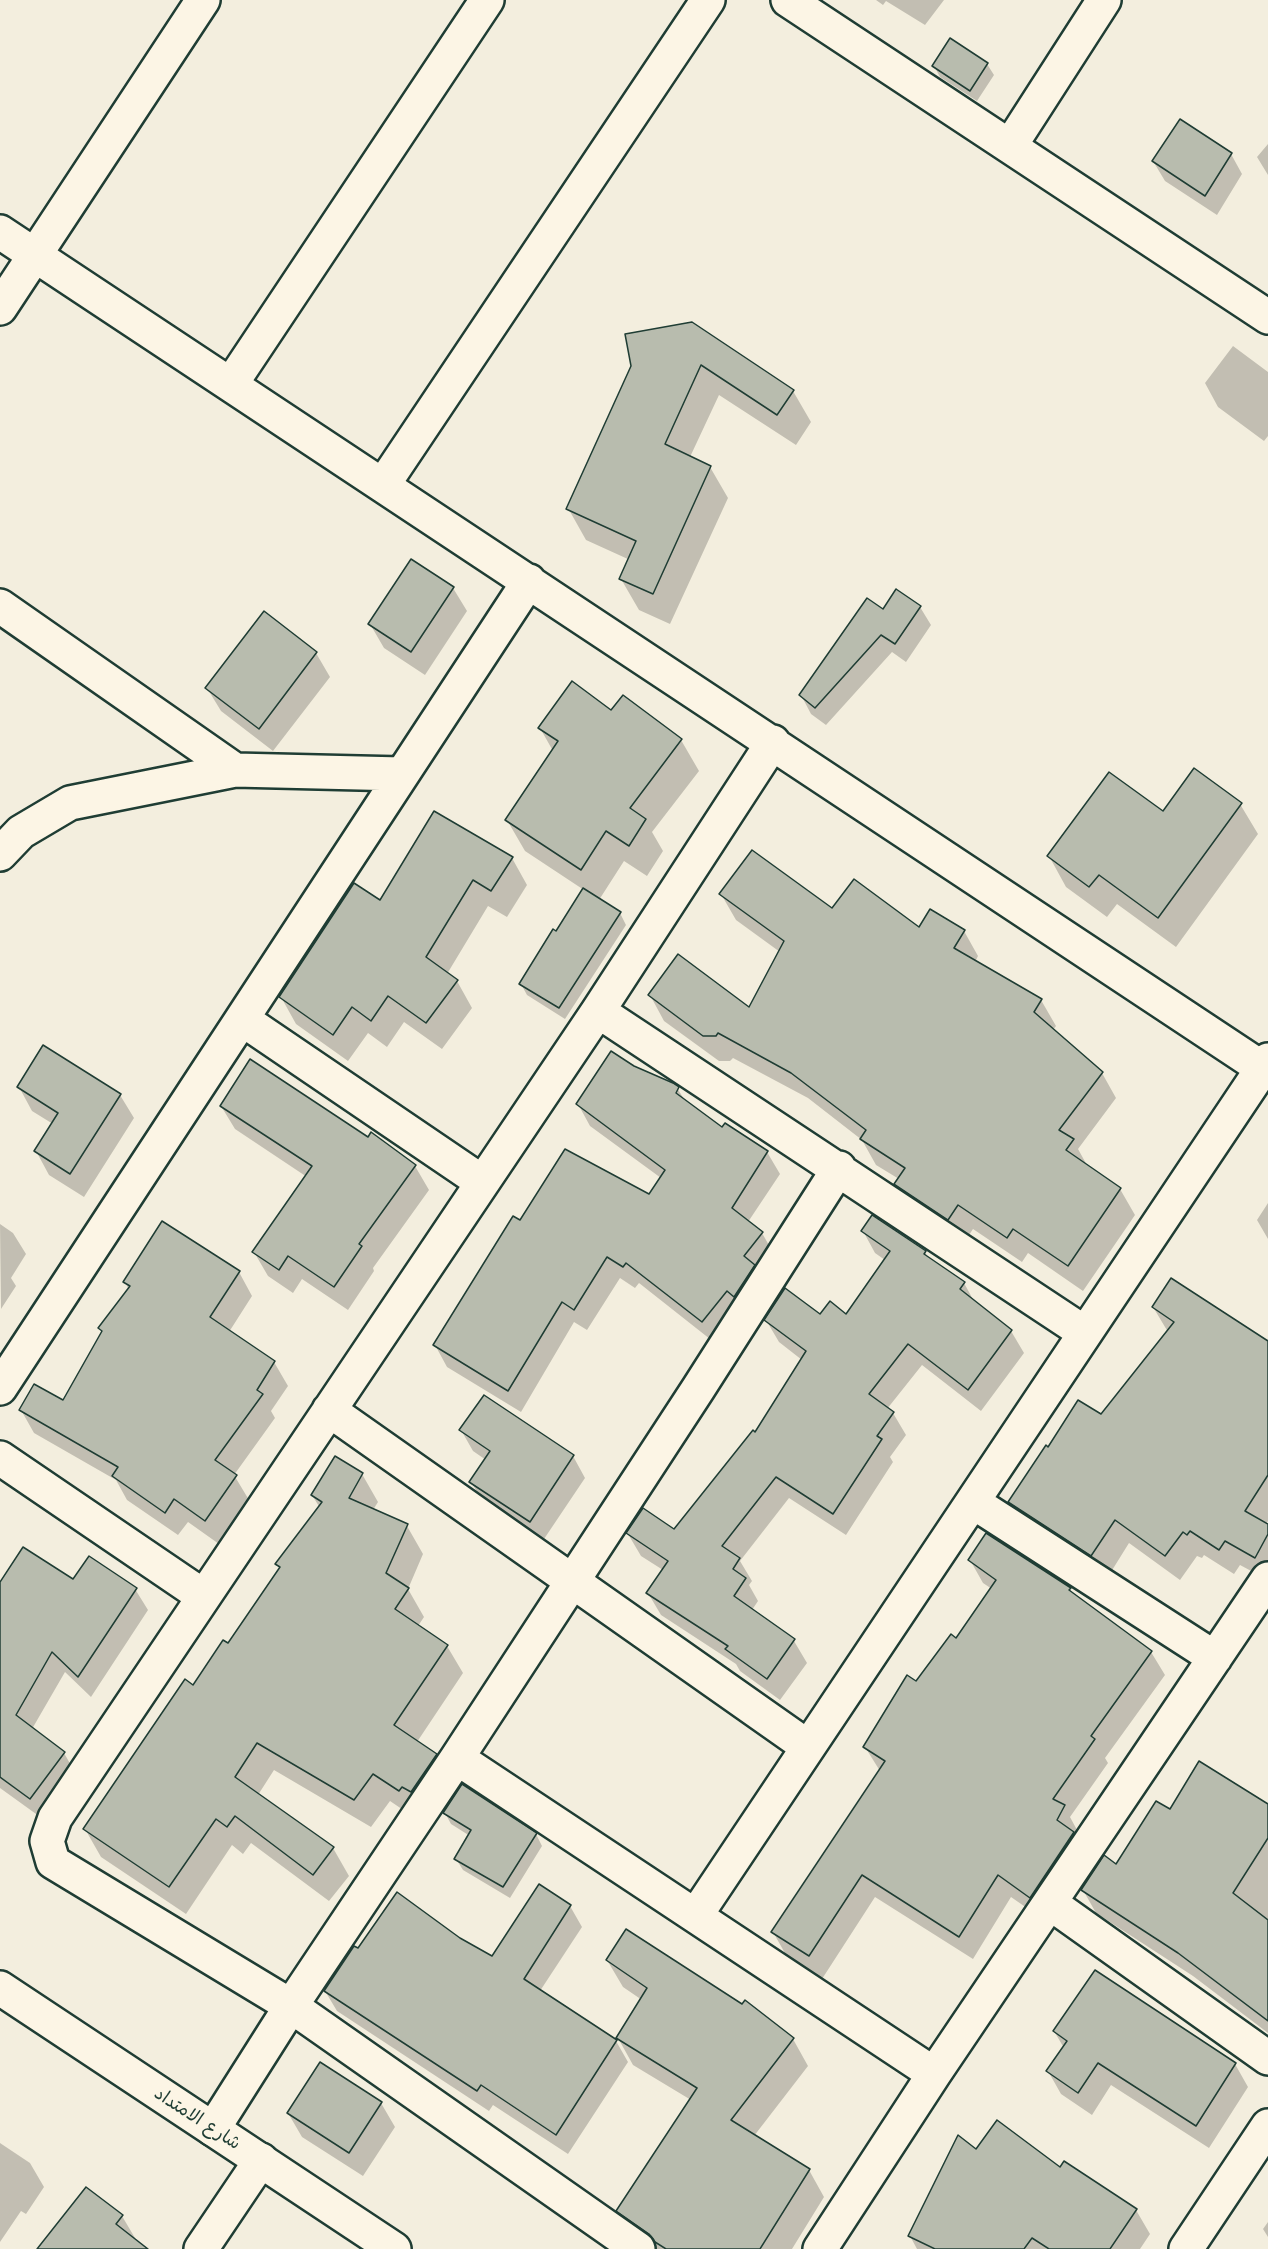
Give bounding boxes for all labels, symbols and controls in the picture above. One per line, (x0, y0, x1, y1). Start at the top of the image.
street label: شارع الامتداد (150, 2083, 244, 2155)

